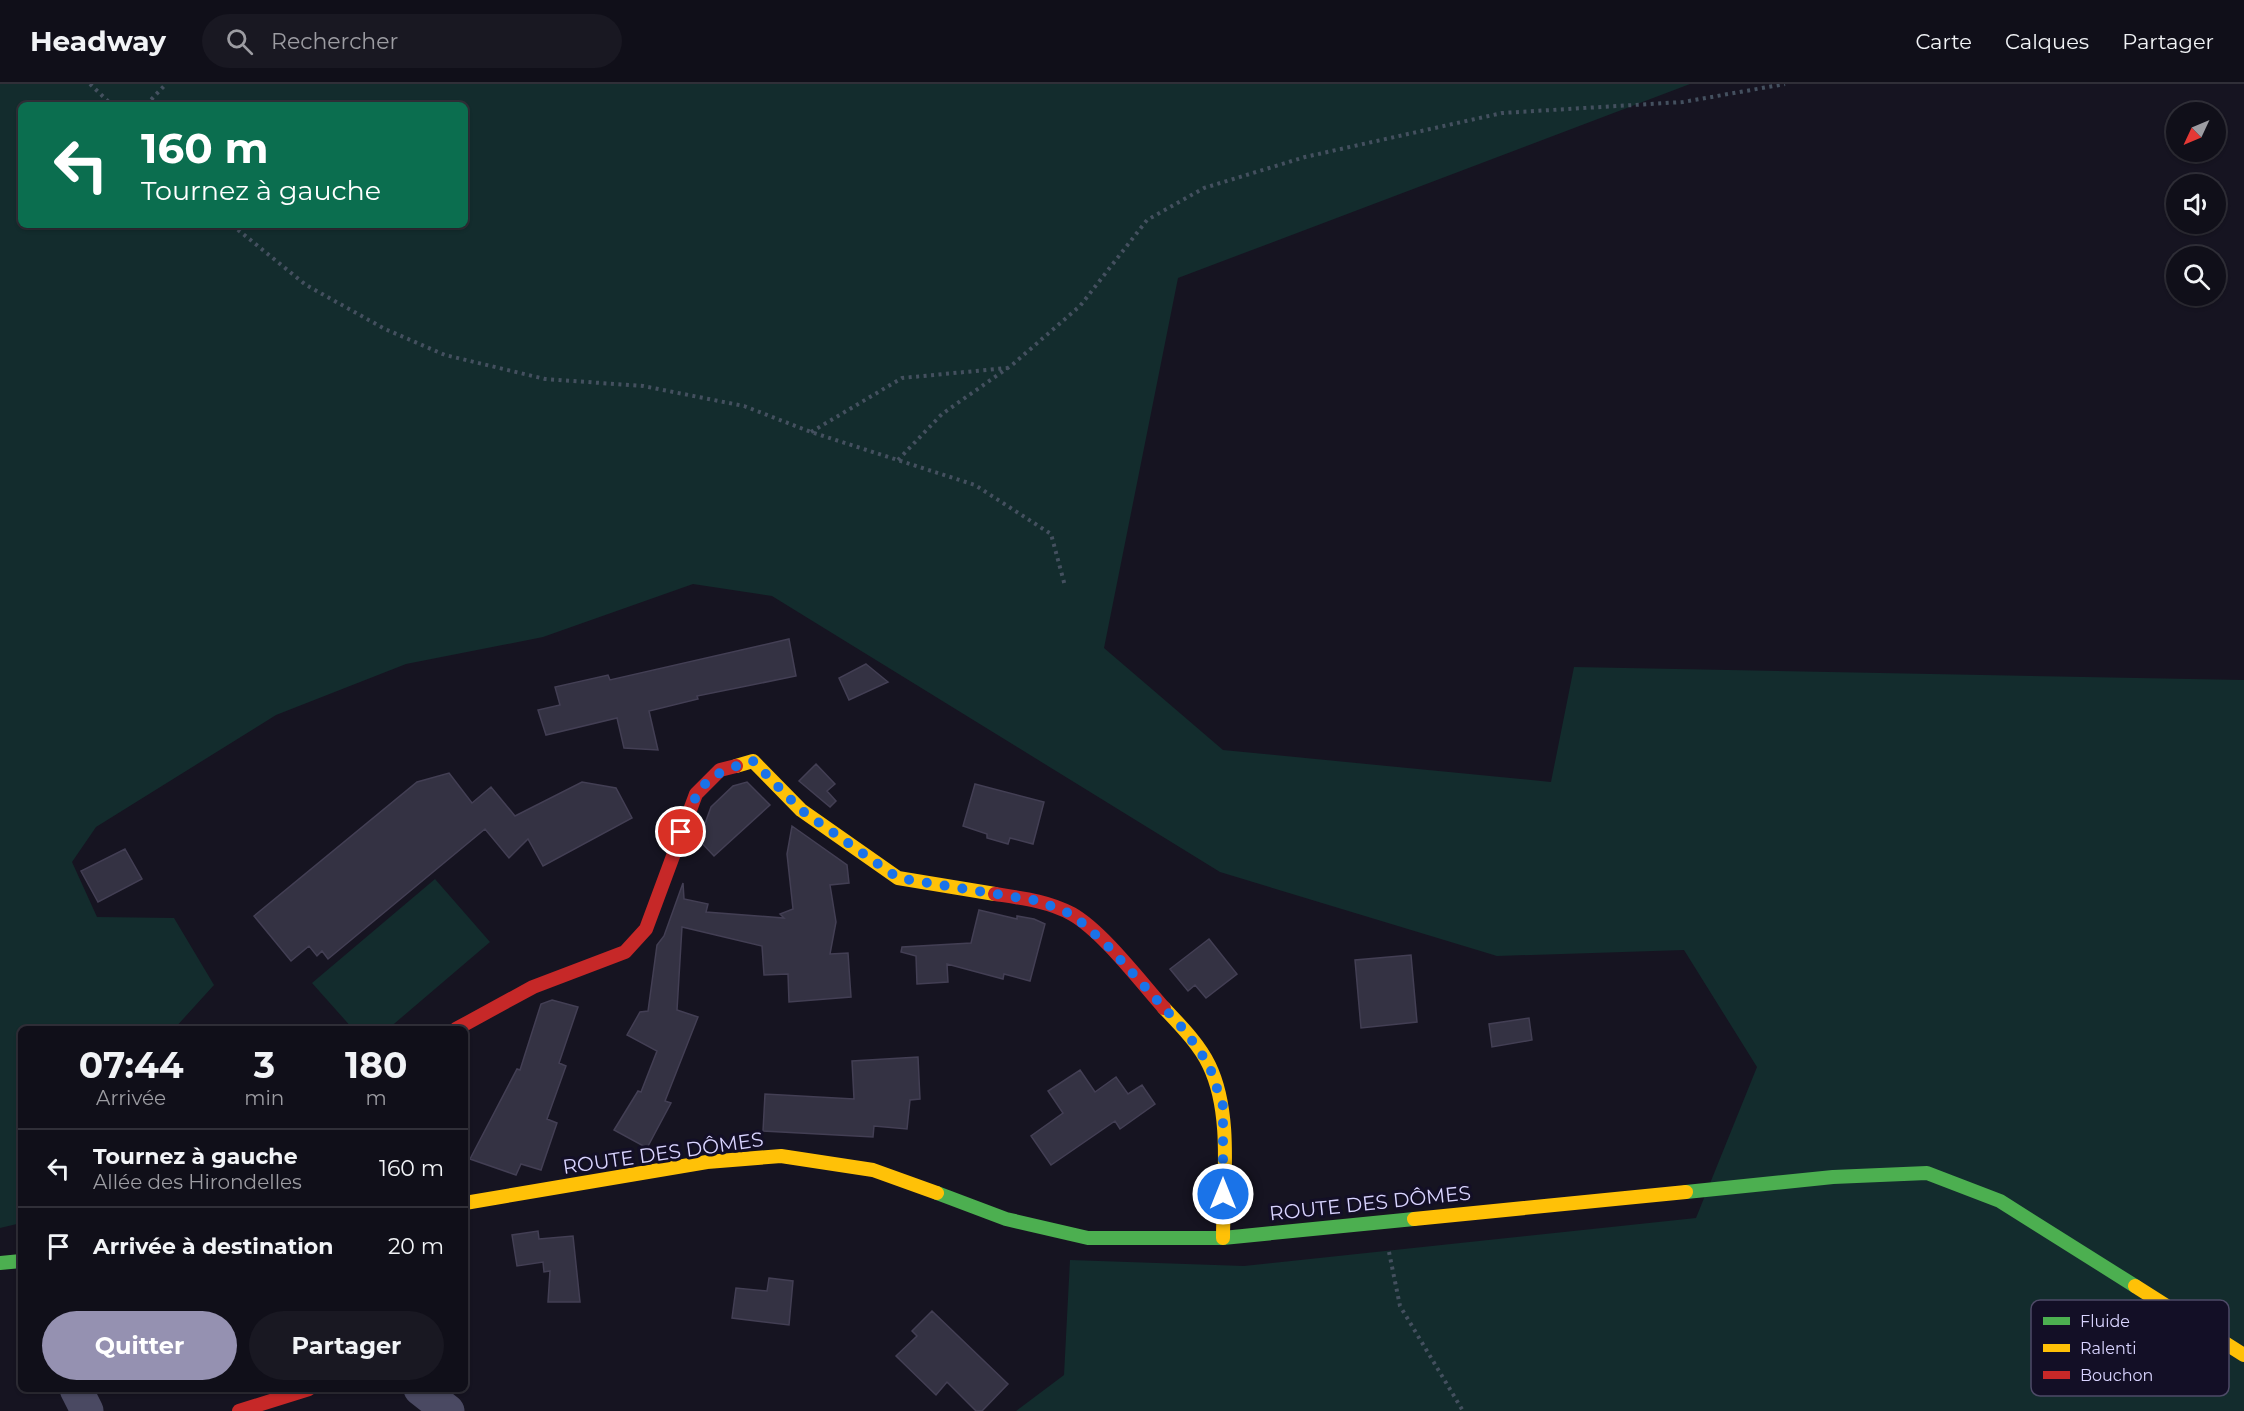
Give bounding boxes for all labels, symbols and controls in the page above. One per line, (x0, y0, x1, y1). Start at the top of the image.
search box (202, 14, 622, 68)
text: Headway (30, 24, 166, 58)
icon: search (223, 25, 256, 58)
text: Rechercher (271, 28, 398, 55)
text: Carte (1915, 29, 1972, 54)
text: Calques (2005, 29, 2089, 54)
text: Partager (2122, 29, 2214, 54)
north arrow (2166, 102, 2226, 162)
map controls (2166, 102, 2226, 306)
text: 160 m (141, 122, 269, 174)
icon: left (42, 126, 120, 204)
text: Tournez à gauche (141, 174, 381, 207)
button: sound (2166, 174, 2226, 234)
button: search (2166, 246, 2226, 306)
pin (655, 806, 706, 857)
icon: arrive (664, 815, 697, 848)
text: 07:44 (79, 1043, 184, 1087)
text: 3 (254, 1043, 275, 1087)
text: 180 (345, 1043, 407, 1087)
text: Arrivée (96, 1086, 166, 1110)
text: min (244, 1086, 284, 1110)
text: m (366, 1086, 387, 1110)
street label: ROUTE DES DÔMES (561, 1127, 765, 1179)
text: Tournez à gauche (93, 1143, 298, 1170)
icon: left (42, 1152, 75, 1185)
text: 160 m (379, 1155, 444, 1182)
position arrow (1191, 1162, 1255, 1226)
text: Allée des Hirondelles (93, 1170, 302, 1194)
street label: ROUTE DES DÔMES (1268, 1180, 1472, 1226)
icon: arrive (42, 1230, 75, 1263)
text: Arrivée à destination (93, 1233, 333, 1260)
text: 20 m (388, 1233, 444, 1260)
legend (2031, 1300, 2229, 1396)
button: Quitter (42, 1311, 237, 1380)
button: Partager (249, 1311, 444, 1380)
text: Fluide (2080, 1312, 2130, 1331)
text: Ralenti (2080, 1339, 2137, 1358)
text: Bouchon (2080, 1366, 2153, 1385)

